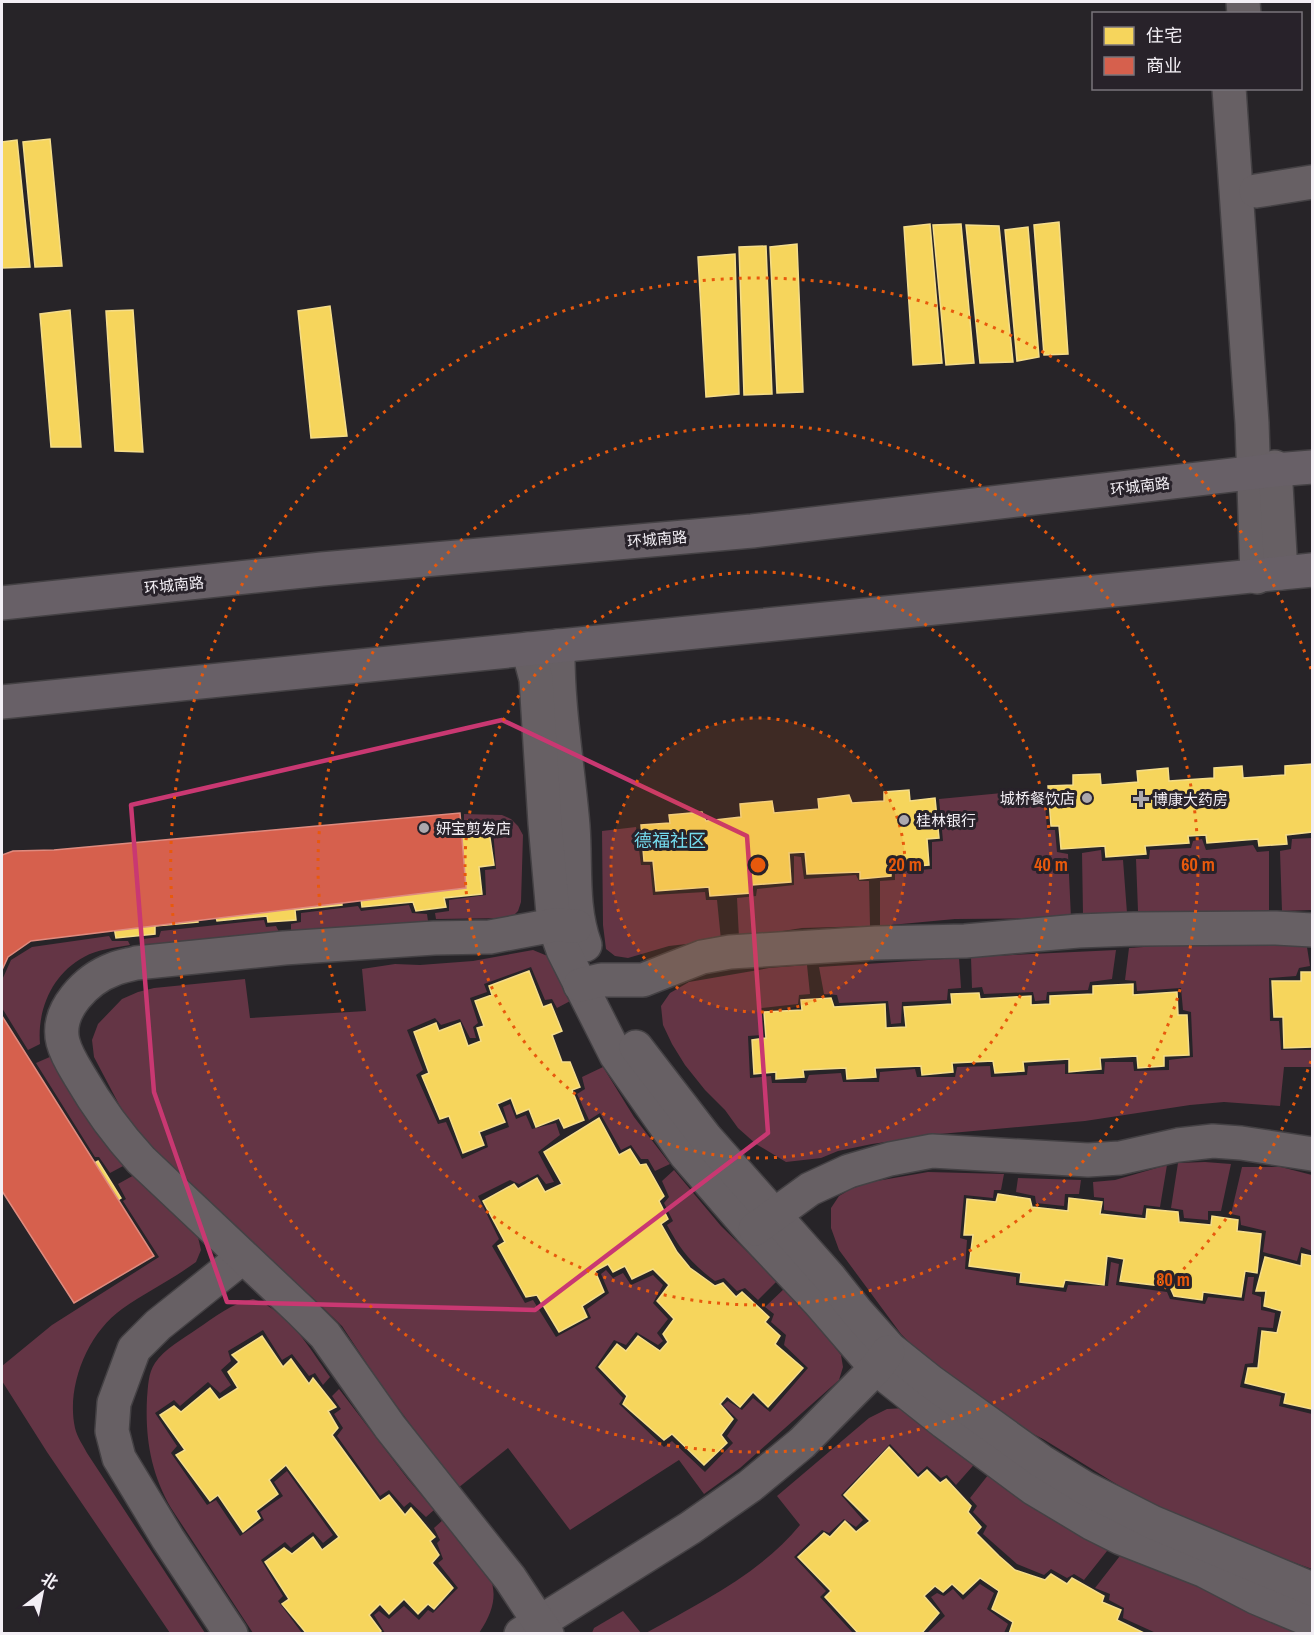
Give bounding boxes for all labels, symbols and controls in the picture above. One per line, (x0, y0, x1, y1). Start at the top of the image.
legend (1092, 12, 1302, 90)
text: 住宅 (1146, 23, 1182, 48)
text: 商业 (1146, 53, 1182, 78)
street label: 环城南路 (1109, 472, 1171, 500)
street label: 环城南路 (626, 526, 688, 552)
street label: 环城南路 (143, 571, 205, 599)
place label: 城桥餐饮店 (1000, 788, 1075, 809)
place label: 博康大药房 (1153, 789, 1228, 810)
marker: 城桥餐饮店 (1080, 791, 1094, 805)
marker: 博康大药房 (1134, 792, 1148, 806)
place label: 桂林银行 (916, 810, 976, 831)
marker: 桂林银行 (897, 813, 911, 827)
place label: 妍宝剪发店 (436, 818, 511, 839)
marker: 妍宝剪发店 (417, 821, 431, 835)
district label: 德福社区 (634, 828, 706, 853)
text: 20 m (888, 852, 922, 877)
text: 40 m (1034, 852, 1068, 877)
text: 60 m (1181, 852, 1215, 877)
centre of rings (748, 855, 768, 875)
text: 80 m (1156, 1267, 1190, 1292)
north arrow (12, 1563, 72, 1623)
text: 北 (37, 1567, 63, 1594)

